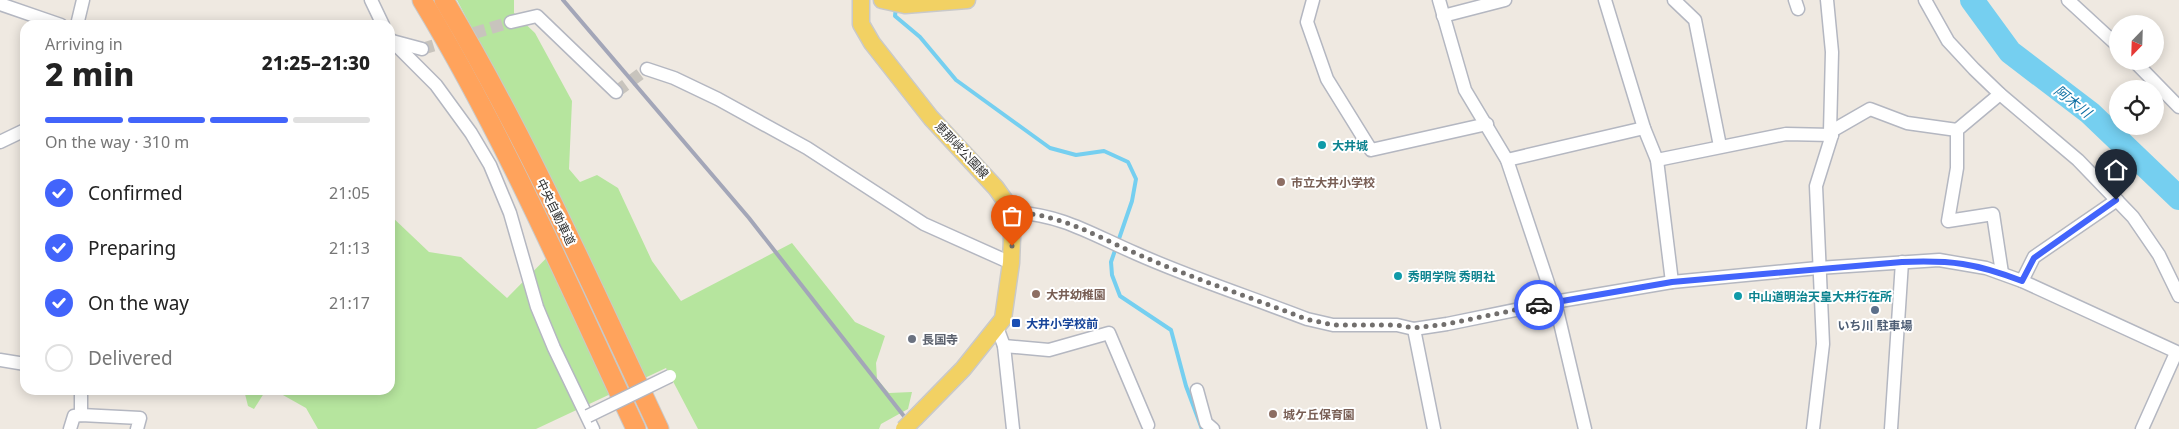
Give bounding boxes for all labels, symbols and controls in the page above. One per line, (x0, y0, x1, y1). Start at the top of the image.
north arrow (2109, 15, 2164, 70)
map controls (2109, 15, 2164, 135)
text: Arriving in (45, 33, 123, 55)
text: 21:25–21:30 (262, 50, 370, 76)
text: 2 min (45, 52, 134, 95)
button: locate (2109, 80, 2164, 135)
water label: 阿木川 (2051, 81, 2097, 123)
street label: 恵那峡公園線 (931, 118, 993, 182)
text: On the way · 310 m (45, 131, 189, 153)
place label: 大井城 (1332, 137, 1368, 154)
marker: 大井城 (1316, 139, 1328, 151)
pin (2095, 149, 2137, 200)
icon: home (2102, 156, 2130, 184)
place label: 市立大井小学校 (1291, 174, 1375, 191)
street label: 中央自動車道 (533, 176, 579, 248)
marker: 市立大井小学校 (1275, 176, 1287, 188)
icon: check (45, 179, 73, 207)
text: Confirmed (88, 180, 183, 206)
text: 21:05 (329, 182, 370, 204)
pin (991, 195, 1033, 246)
icon: bag (998, 202, 1026, 230)
icon: check (45, 234, 73, 262)
text: Preparing (88, 235, 176, 261)
text: 21:13 (329, 237, 370, 259)
place label: 秀明学院 秀明社 (1408, 268, 1495, 285)
marker: 秀明学院 秀明社 (1392, 270, 1404, 282)
courier (1514, 280, 1564, 330)
place label: 大井幼稚園 (1046, 286, 1106, 303)
marker: 大井幼稚園 (1030, 288, 1042, 300)
place label: 中山道明治天皇大井行在所 (1748, 288, 1892, 305)
icon: check (45, 289, 73, 317)
text: On the way (88, 290, 189, 316)
marker: 中山道明治天皇大井行在所 (1732, 290, 1744, 302)
icon: car (1525, 291, 1553, 319)
text: 21:17 (329, 292, 370, 314)
marker: いち川 駐車場 (1869, 304, 1881, 316)
place label: 大井小学校前 (1026, 315, 1098, 332)
marker: 大井小学校前 (1010, 317, 1022, 329)
place label: いち川 駐車場 (1837, 317, 1913, 334)
place label: 長国寺 (922, 331, 958, 348)
marker: 長国寺 (906, 333, 918, 345)
text: Delivered (88, 345, 173, 371)
place label: 城ケ丘保育園 (1283, 406, 1355, 423)
marker: 城ケ丘保育園 (1267, 408, 1279, 420)

